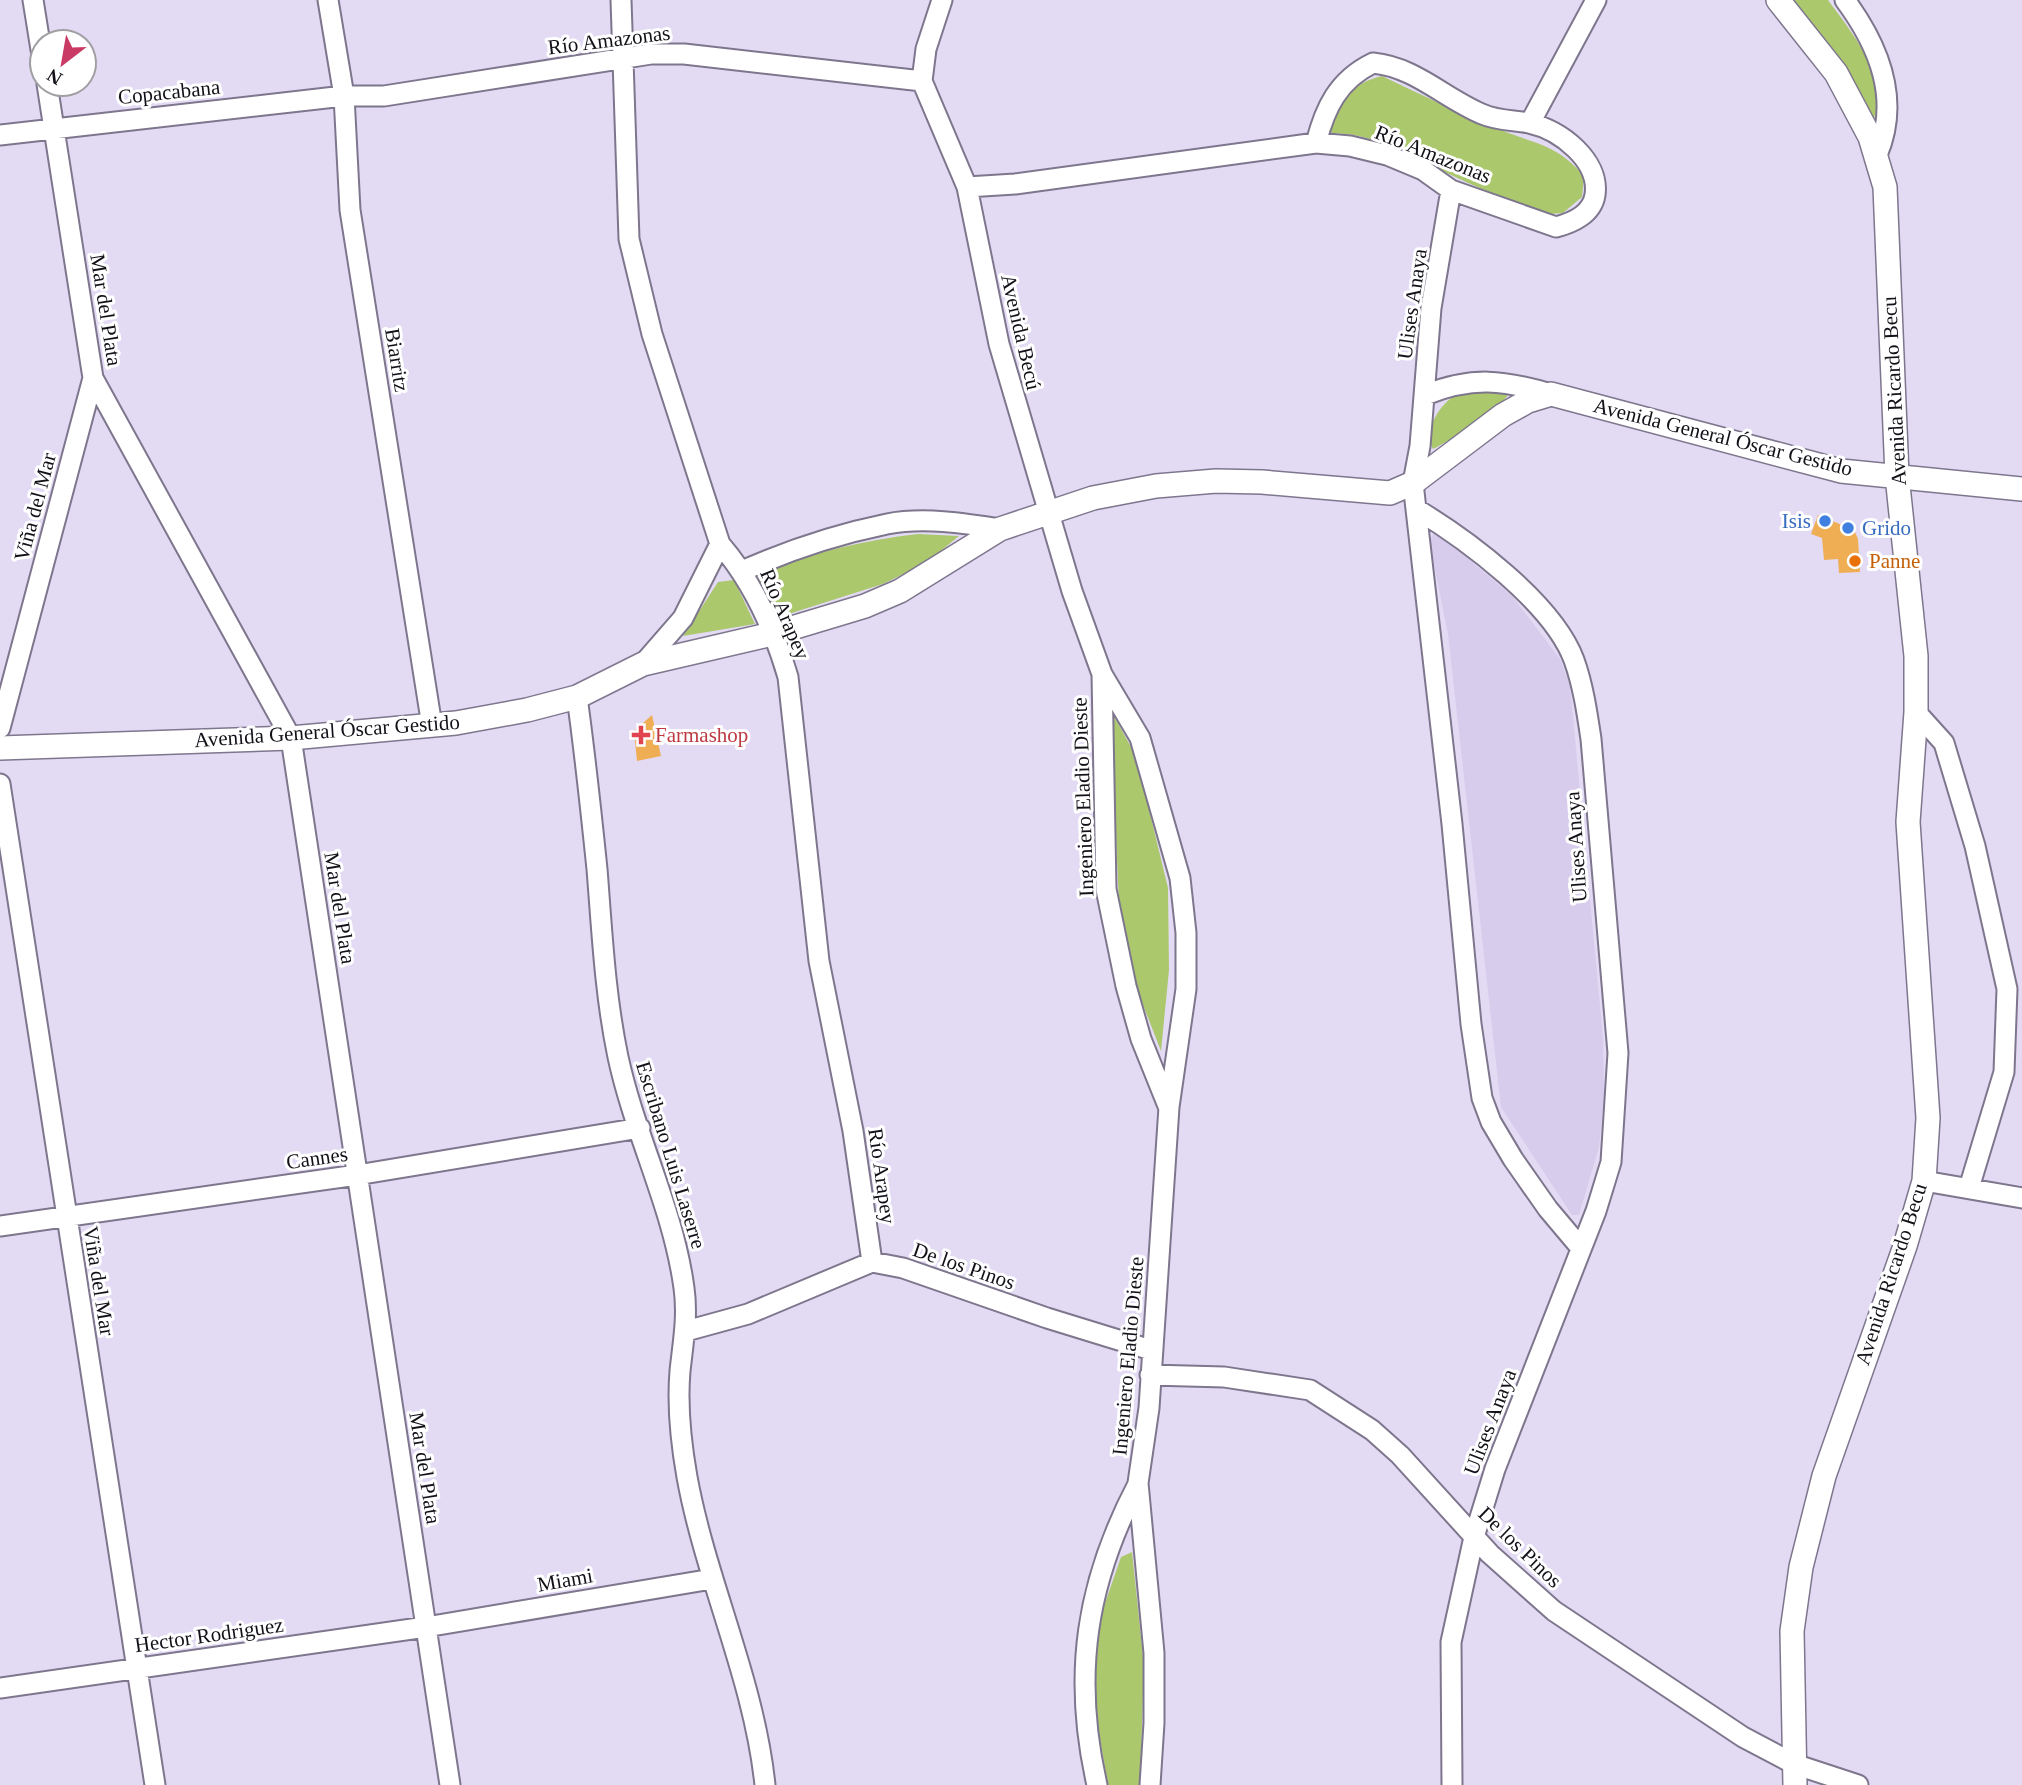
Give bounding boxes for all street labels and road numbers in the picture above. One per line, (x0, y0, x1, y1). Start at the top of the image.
street label: Río Amazonas (546, 21, 672, 59)
street label: Copacabana (117, 75, 222, 109)
street label: Río Amazonas (1371, 120, 1495, 188)
street label: Ulises Anaya (1392, 247, 1432, 361)
street label: Mar del Plata (85, 252, 127, 368)
street label: Avenida Becú (996, 272, 1046, 393)
street label: Avenida Ricardo Becu (1877, 295, 1911, 486)
street label: Biarritz (380, 326, 414, 394)
street label: Avenida General Óscar Gestido (1591, 393, 1855, 481)
street label: Viña del Mar (9, 450, 61, 564)
street label: Río Arapey (755, 565, 815, 663)
street label: Ingeniero Eladio Dieste (1068, 697, 1098, 897)
street label: Avenida General Óscar Gestido (193, 710, 461, 752)
street label: Ulises Anaya (1560, 790, 1592, 903)
street label: Mar del Plata (319, 850, 361, 966)
street label: Escribano Luis Laserre (631, 1058, 711, 1252)
street label: Río Arapey (863, 1127, 901, 1226)
street label: Cannes (285, 1142, 349, 1174)
street label: Avenida Ricardo Becu (1850, 1180, 1932, 1368)
street label: Viña del Mar (78, 1224, 120, 1338)
street label: De los Pinos (910, 1237, 1018, 1295)
street label: Ingeniero Eladio Dieste (1107, 1256, 1149, 1456)
street label: Ulises Anaya (1459, 1365, 1521, 1478)
street label: Mar del Plata (404, 1410, 446, 1526)
street label: De los Pinos (1473, 1501, 1567, 1593)
street label: Miami (535, 1563, 595, 1597)
street label: Hector Rodriguez (133, 1613, 285, 1657)

